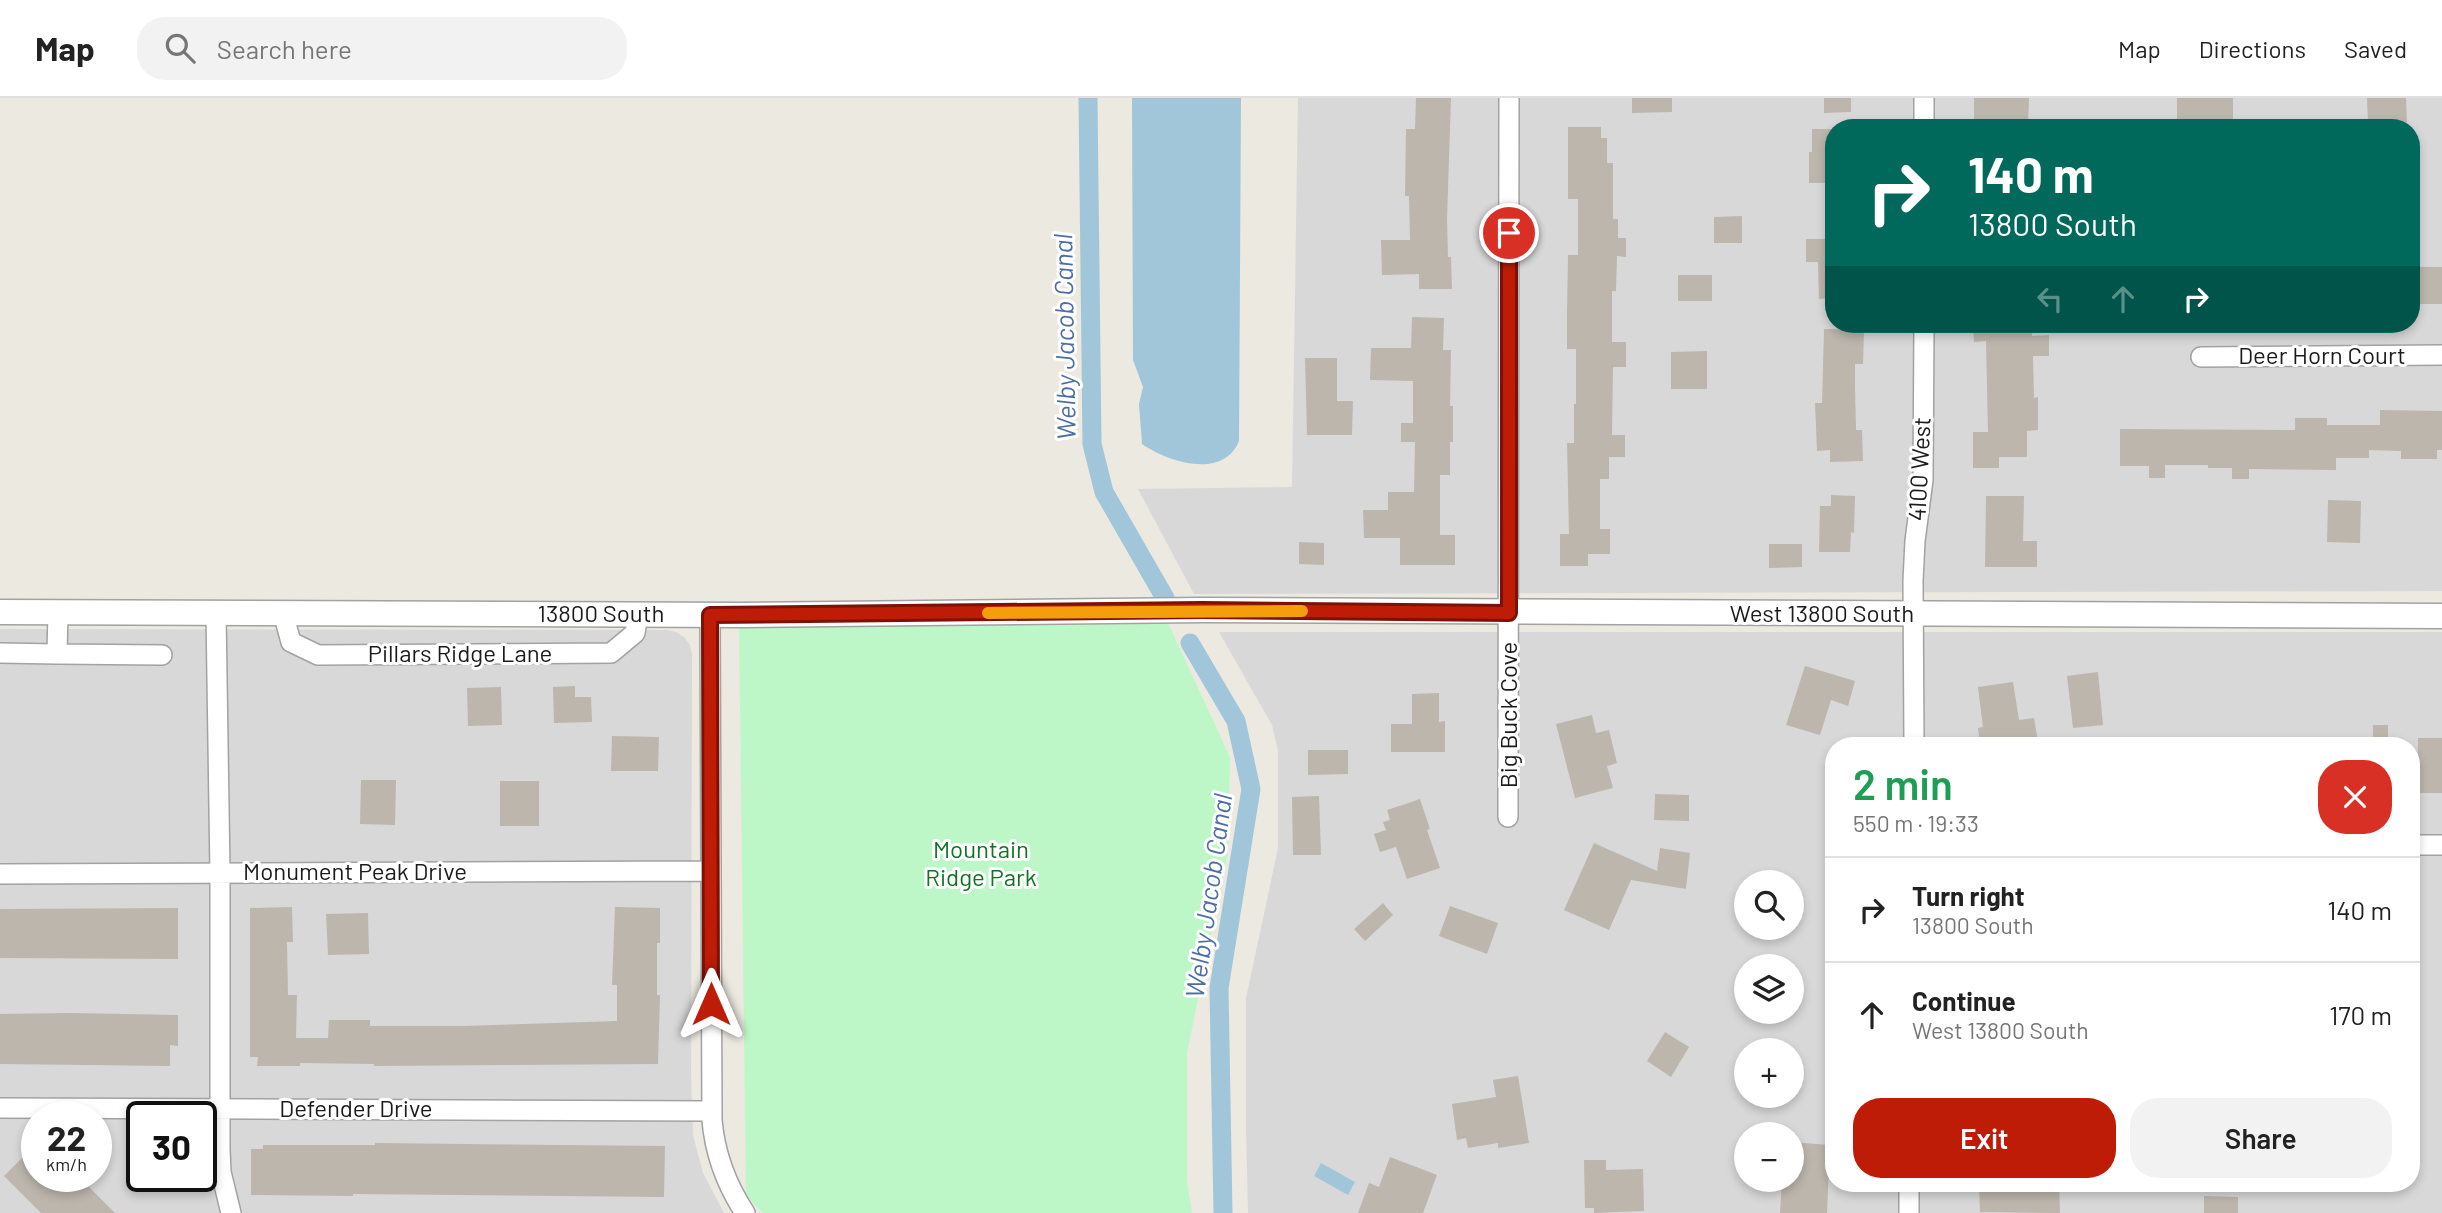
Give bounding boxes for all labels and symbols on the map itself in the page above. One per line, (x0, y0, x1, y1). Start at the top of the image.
pin (1479, 203, 1539, 263)
water label: Welby Jacob Canal (1046, 233, 1081, 440)
street label: Deer Horn Court (2238, 340, 2406, 369)
street label: 4100 West (1901, 416, 1936, 522)
street label: 13800 South (538, 598, 664, 627)
street label: West 13800 South (1730, 598, 1914, 627)
street label: Pillars Ridge Lane (368, 638, 552, 667)
street label: Big Buck Cove (1493, 642, 1522, 788)
water label: Welby Jacob Canal (1178, 791, 1237, 1000)
park label: Mountain Ridge Park (925, 834, 1037, 891)
street label: Monument Peak Drive (243, 856, 467, 885)
position arrow (674, 967, 748, 1041)
street label: Defender Drive (279, 1093, 433, 1122)
speed limit sign: 30 (126, 1101, 217, 1192)

